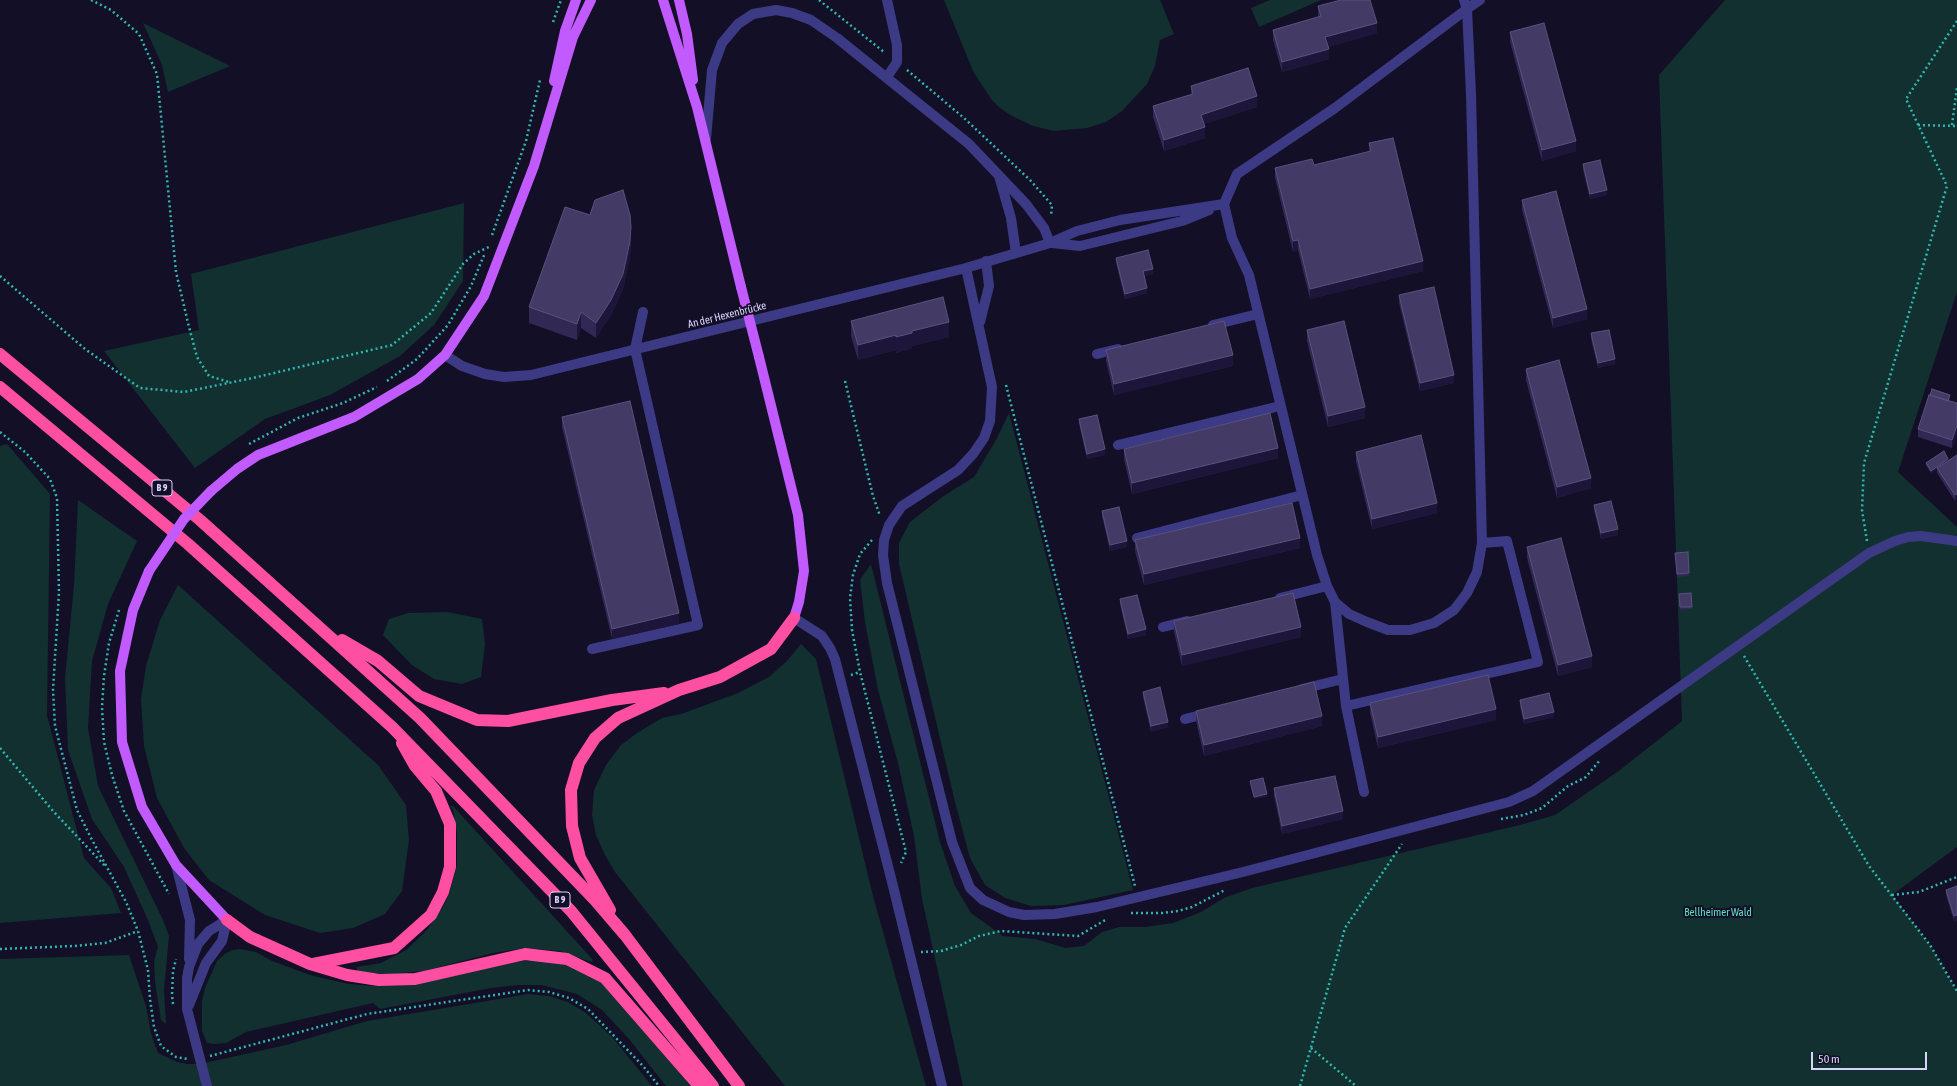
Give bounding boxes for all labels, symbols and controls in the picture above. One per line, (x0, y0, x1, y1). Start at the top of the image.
street label: An der Hexenbrücke (686, 299, 768, 331)
road number: B 9 (152, 480, 172, 496)
road number: B 9 (550, 892, 570, 908)
park label: Bellheimer Wald (1684, 906, 1752, 920)
scale bar (1813, 1044, 1929, 1070)
text: 50 m (1818, 1052, 1840, 1066)

